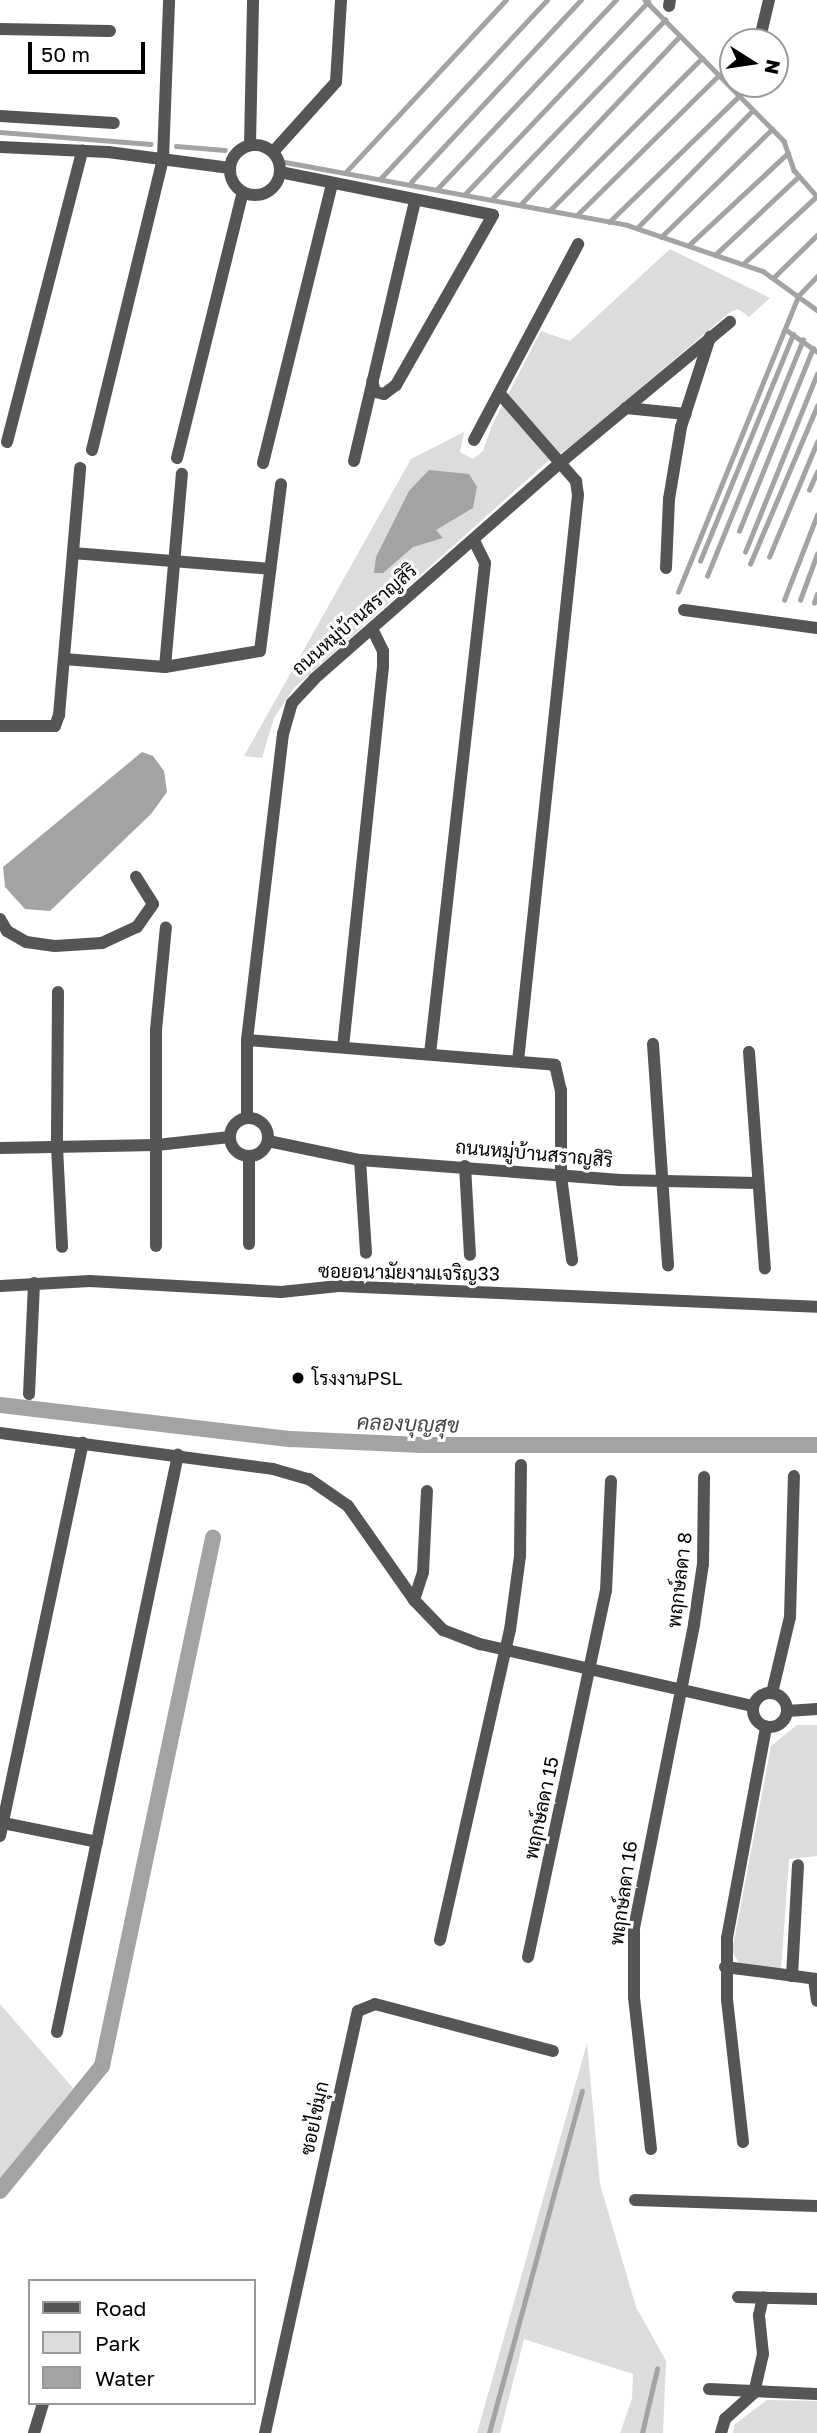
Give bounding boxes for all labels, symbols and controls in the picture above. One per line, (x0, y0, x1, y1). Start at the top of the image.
scale bar (32, 28, 149, 72)
north arrow (719, 28, 789, 98)
text: 50 m (41, 41, 90, 67)
text: N (760, 58, 786, 77)
street label: ถนนหมู่บ้านสราญสิริ (287, 559, 421, 679)
street label: ถนนหมู่บ้านสราญสิริ (454, 1135, 614, 1171)
street label: ซอยอนามัยงามเจริญ33 (318, 1259, 500, 1285)
place label: โรงงานPSL (312, 1367, 402, 1389)
marker: โรงงานPSL (290, 1370, 306, 1386)
water label: คลองบุญสุข (356, 1409, 460, 1437)
street label: พฤกษ์ลดา 8 (662, 1531, 696, 1629)
street label: พฤกษ์ลดา 15 (519, 1754, 563, 1862)
street label: พฤกษ์ลดา 16 (604, 1839, 642, 1947)
street label: ซอยไข่มุก (295, 2079, 333, 2157)
legend (28, 2279, 256, 2405)
text: Road (95, 2295, 146, 2321)
text: Park (95, 2330, 140, 2356)
text: Water (95, 2365, 155, 2391)

